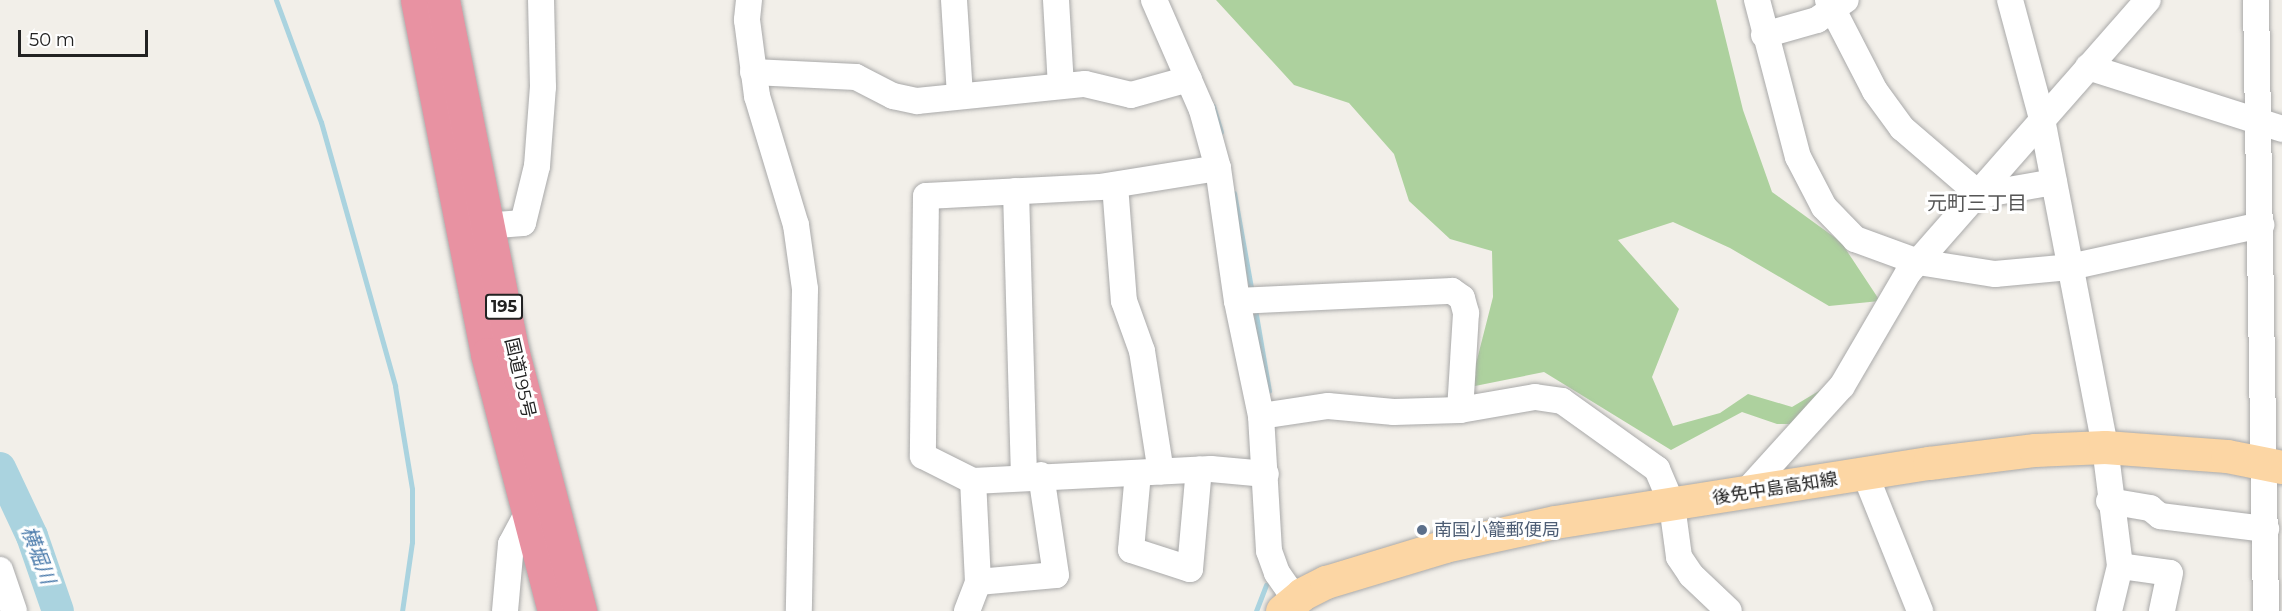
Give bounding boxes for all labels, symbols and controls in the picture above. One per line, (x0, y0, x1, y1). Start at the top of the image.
scale bar (21, 18, 152, 56)
text: 50 m (29, 29, 75, 51)
district label: 元町三丁目 (1927, 191, 2027, 215)
road number: 195 (484, 294, 524, 320)
street label: 国道195号 (500, 336, 540, 420)
street label: 後免中島高知線 (1711, 468, 1839, 510)
place label: 南国小籠郵便局 (1434, 519, 1560, 541)
water label: 横堀川 (16, 523, 60, 587)
marker: 南国小籠郵便局 (1415, 523, 1429, 537)

